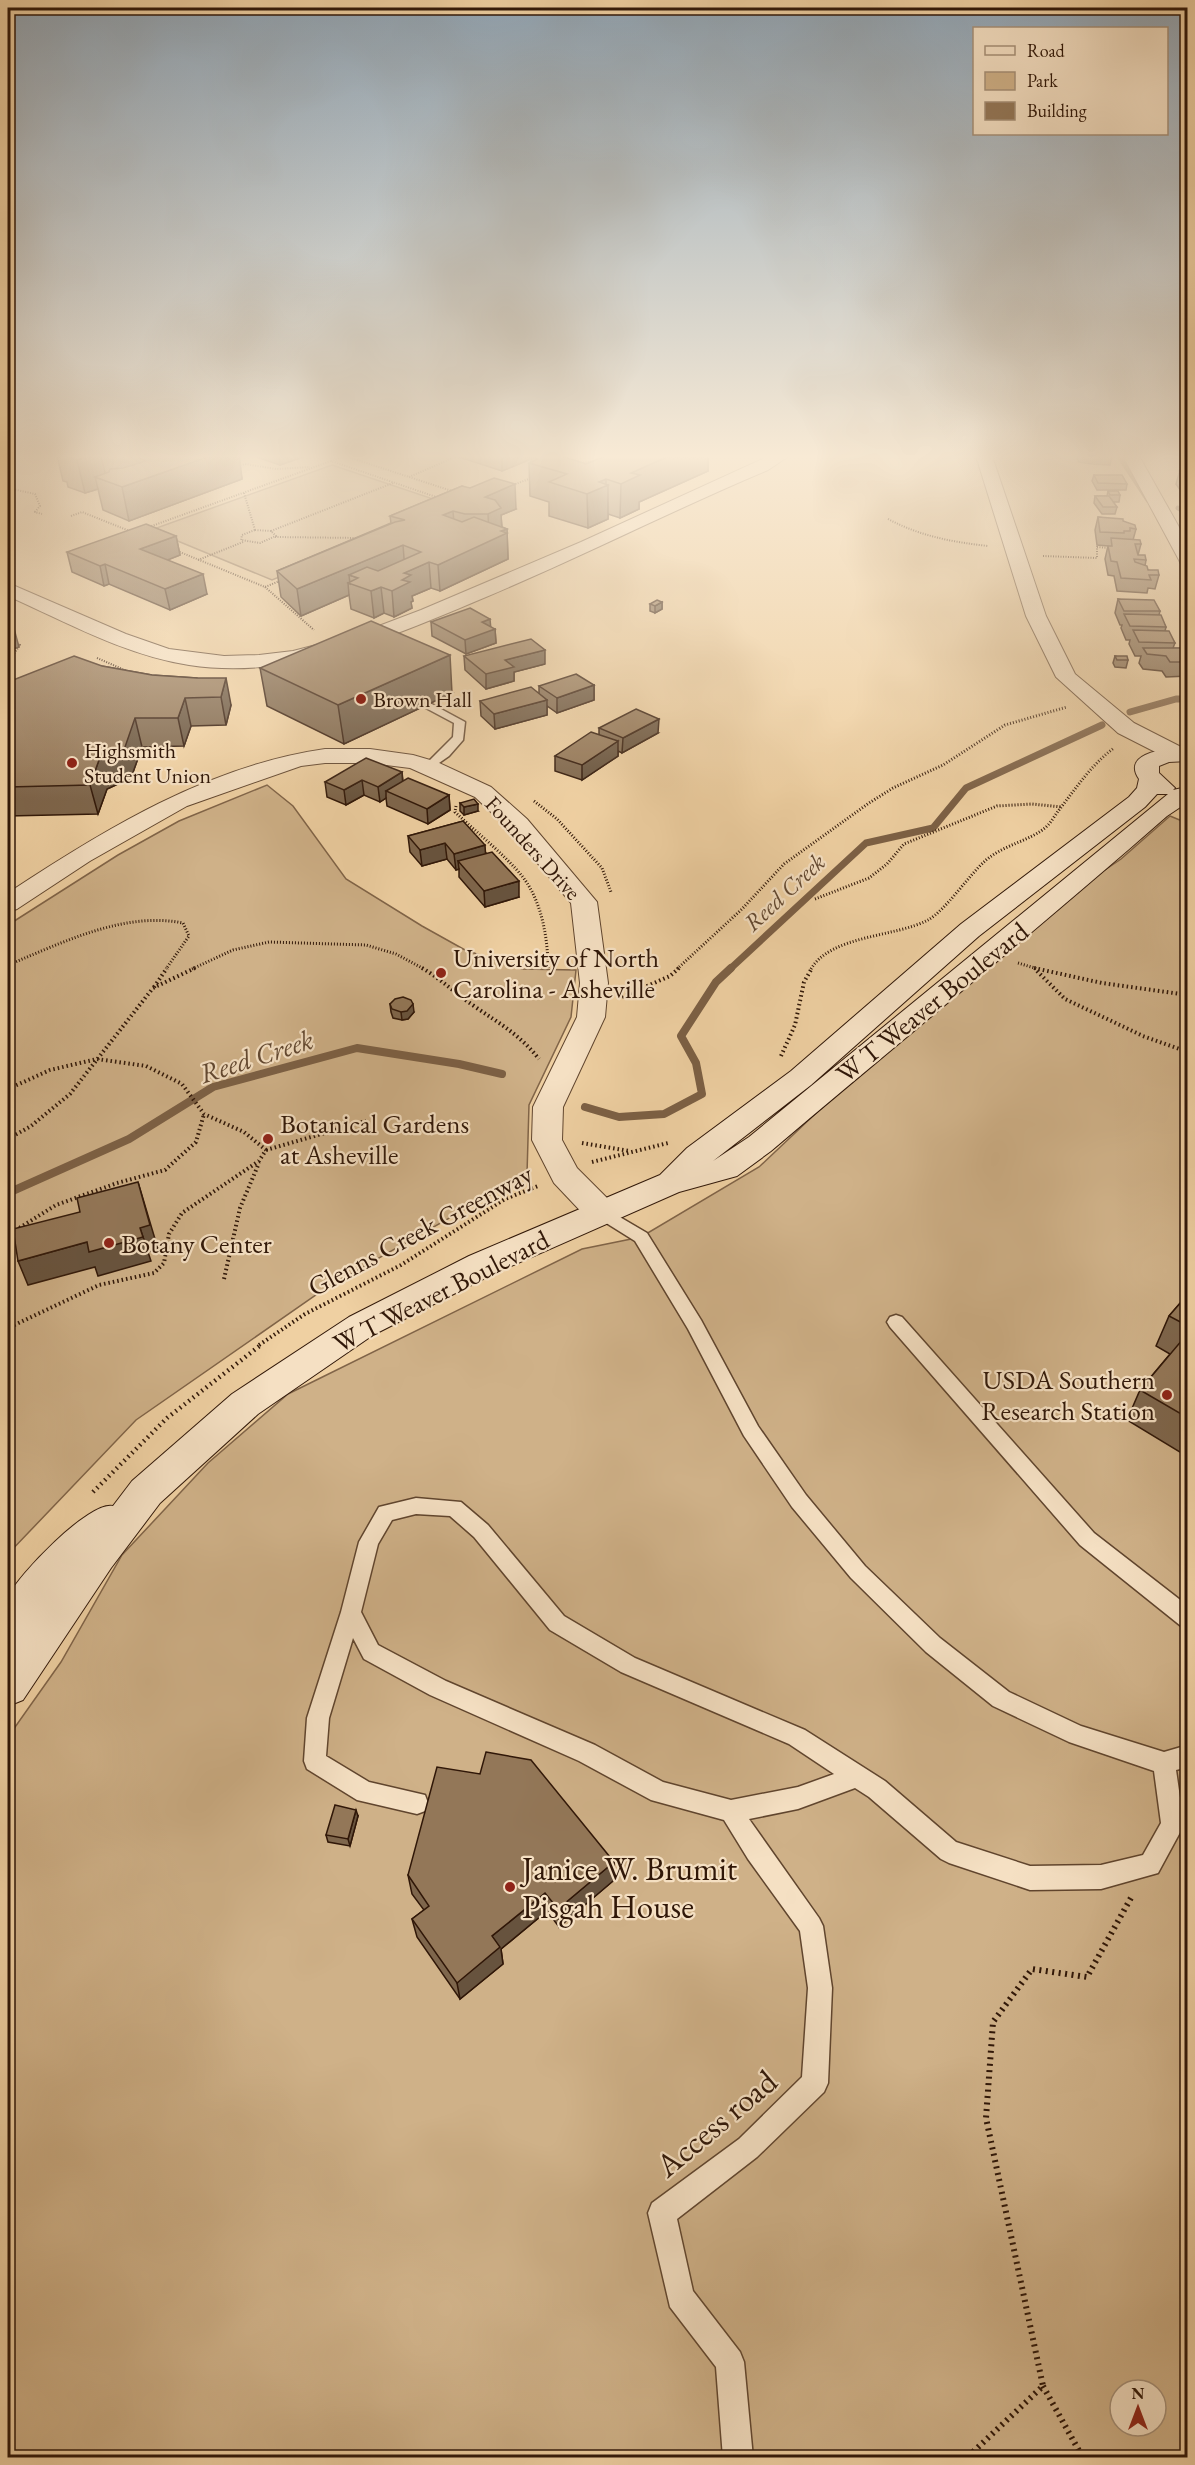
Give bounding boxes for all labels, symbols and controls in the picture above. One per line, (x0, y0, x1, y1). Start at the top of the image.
legend (973, 27, 1168, 135)
text: Road (1027, 39, 1066, 62)
text: Park (1027, 69, 1058, 92)
text: Building (1027, 99, 1087, 122)
place label: Brown Hall (373, 685, 472, 714)
marker: Brown Hall (354, 692, 368, 706)
place label: Highsmith Student Union (84, 736, 212, 790)
marker: Highsmith Student Union (65, 756, 79, 770)
street label: Founders Drive (479, 790, 588, 906)
water label: Reed Creek (737, 846, 832, 938)
street label: W T Weaver Boulevard (829, 913, 1036, 1090)
place label: University of North Carolina - Asheville (453, 940, 659, 1006)
marker: University of North Carolina - Asheville (434, 966, 448, 980)
water label: Reed Creek (194, 1021, 318, 1091)
place label: Botanical Gardens at Asheville (280, 1106, 469, 1172)
marker: Botanical Gardens at Asheville (261, 1132, 275, 1146)
street label: Glenns Creek Greenway (301, 1156, 539, 1304)
street label: W T Weaver Boulevard (327, 1221, 555, 1361)
place label: Botany Center (121, 1226, 272, 1261)
marker: Botany Center (102, 1236, 116, 1250)
place label: USDA Southern Research Station (981, 1362, 1155, 1428)
marker: USDA Southern Research Station (1160, 1388, 1174, 1402)
place label: Janice W. Brumit Pisgah House (519, 1847, 738, 1928)
marker: Janice W. Brumit Pisgah House (503, 1880, 517, 1894)
street label: Access road (646, 2060, 786, 2187)
north arrow (1108, 2378, 1168, 2438)
text: N (1132, 2383, 1145, 2404)

